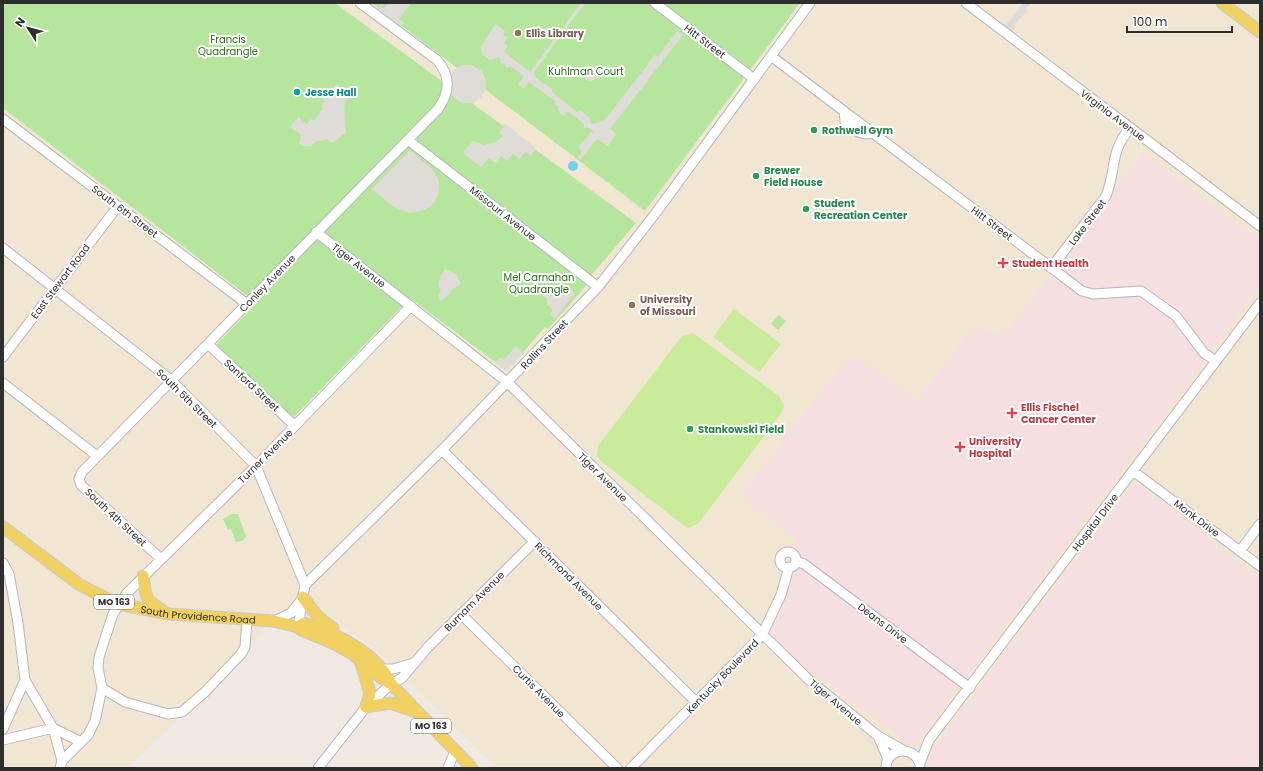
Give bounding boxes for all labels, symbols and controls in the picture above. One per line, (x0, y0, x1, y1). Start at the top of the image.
north arrow (8, 8, 48, 48)
scale bar (1127, 8, 1232, 34)
text: 100 m (1133, 13, 1167, 30)
text: N (11, 14, 29, 30)
street label: Hitt Street (681, 21, 729, 62)
place label: Ellis Library (526, 26, 585, 41)
marker: Ellis Library (513, 28, 523, 38)
park label: Francis Quadrangle (198, 32, 258, 59)
park label: Kuhlman Court (548, 64, 624, 79)
place label: Jesse Hall (305, 85, 356, 100)
street label: Virginia Avenue (1077, 86, 1148, 145)
marker: Jesse Hall (292, 87, 302, 97)
place label: Rothwell Gym (822, 123, 893, 138)
marker: Rothwell Gym (809, 125, 819, 135)
place label: Brewer Field House (764, 163, 823, 190)
marker: Brewer Field House (751, 171, 761, 181)
street label: South 6th Street (88, 181, 161, 242)
street label: Missouri Avenue (466, 183, 539, 244)
place label: Student Recreation Center (814, 196, 908, 223)
street label: Lake Street (1065, 196, 1110, 249)
street label: Hitt Street (968, 203, 1016, 244)
marker: Student Recreation Center (801, 204, 811, 214)
street label: Tiger Avenue (329, 240, 389, 291)
street label: East Stewart Road (27, 241, 94, 322)
street label: Conley Avenue (236, 251, 299, 316)
place label: Student Health (1012, 256, 1089, 271)
marker: Student Health (997, 257, 1009, 269)
park label: Mel Carnahan Quadrangle (504, 270, 574, 297)
place label: University of Missouri (640, 292, 696, 319)
marker: University of Missouri (627, 300, 637, 310)
street label: Rollins Street (517, 316, 572, 373)
street label: Sanford Street (221, 356, 283, 415)
street label: South 5th Street (153, 365, 221, 432)
place label: Ellis Fischel Cancer Center (1021, 400, 1096, 427)
marker: Ellis Fischel Cancer Center (1006, 407, 1018, 419)
place label: Stankowski Field (698, 422, 784, 437)
marker: Stankowski Field (685, 424, 695, 434)
street label: Turner Avenue (235, 426, 296, 487)
place label: University Hospital (969, 434, 1022, 461)
marker: University Hospital (954, 441, 966, 453)
street label: Tiger Avenue (574, 449, 631, 506)
street label: South 4th Street (81, 485, 150, 550)
street label: Hospital Drive (1069, 490, 1122, 554)
street label: Monk Drive (1170, 496, 1223, 541)
street label: Richmond Avenue (531, 539, 606, 614)
street label: Burnam Avenue (441, 568, 508, 635)
road number: MO 163 (94, 595, 134, 609)
street label: Deans Drive (854, 600, 911, 647)
street label: South Providence Road (139, 602, 256, 628)
street label: Kentucky Boulevard (683, 636, 762, 717)
street label: Curtis Avenue (509, 662, 568, 721)
street label: Tiger Avenue (806, 676, 865, 729)
road number: MO 163 (411, 719, 451, 733)

